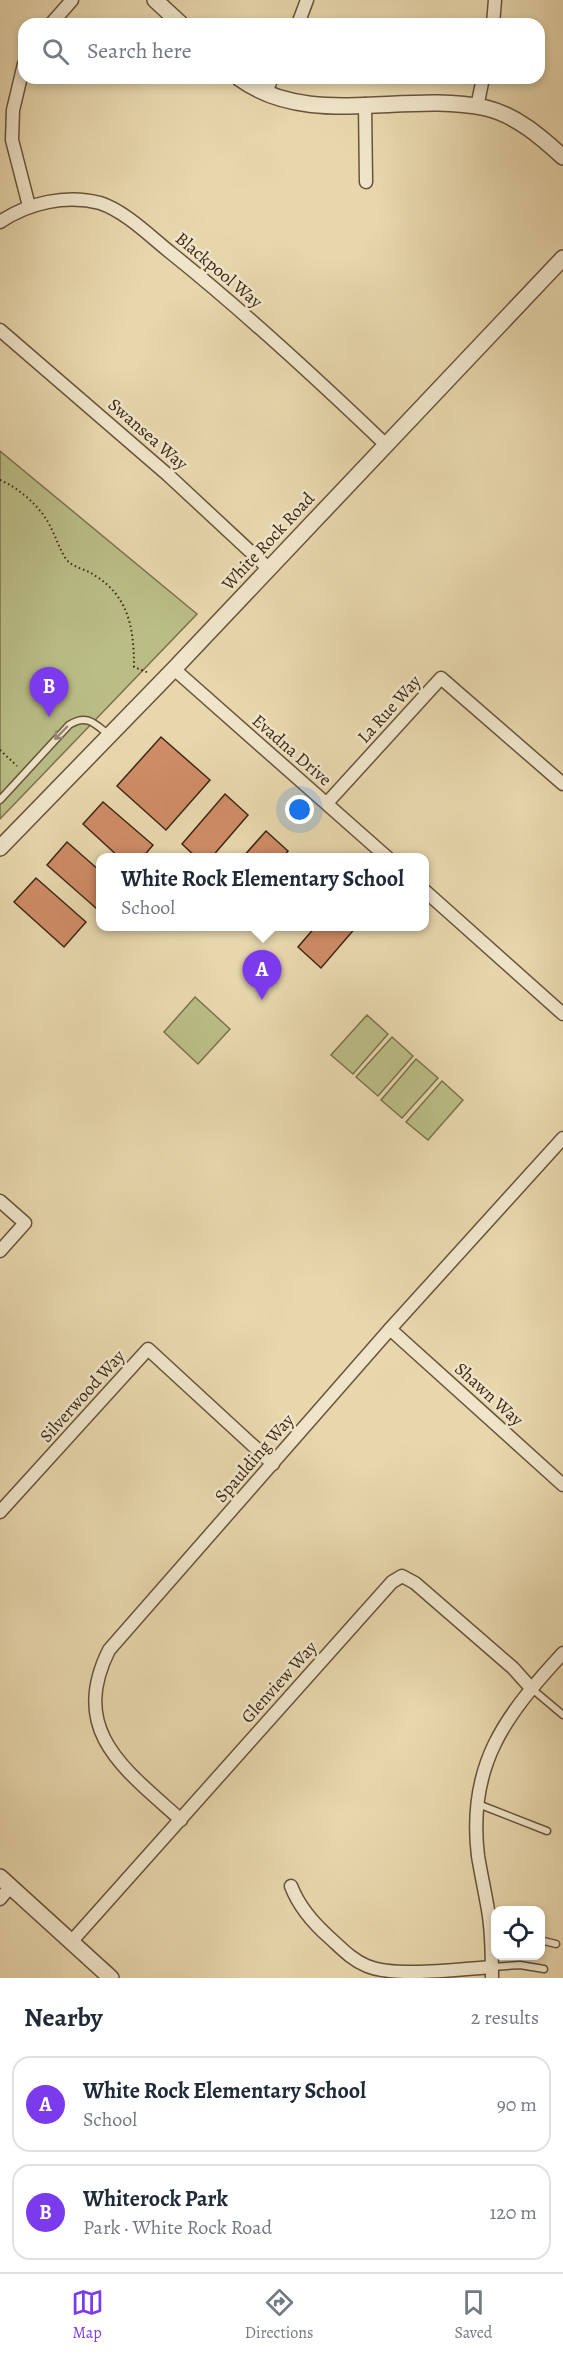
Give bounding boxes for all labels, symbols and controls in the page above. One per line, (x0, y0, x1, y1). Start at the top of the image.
search box (18, 18, 545, 84)
icon: search (39, 35, 72, 68)
text: Search here (87, 36, 192, 66)
street label: Blackpool Way (170, 226, 268, 314)
street label: Swansea Way (103, 393, 194, 476)
street label: White Rock Road (216, 487, 320, 596)
pin: B (29, 668, 68, 717)
street label: La Rue Way (352, 669, 427, 748)
street label: Evadna Drive (247, 709, 337, 791)
one-way arrow (54, 726, 68, 741)
your location (285, 795, 314, 824)
popup (96, 853, 429, 931)
text: White Rock Elementary School (121, 864, 404, 894)
text: School (121, 894, 175, 921)
pin: A (242, 950, 282, 1000)
street label: Silverwood Way (34, 1344, 131, 1447)
street label: Shawn Way (450, 1357, 529, 1432)
street label: Spaulding Way (209, 1408, 300, 1507)
street label: Glenview Way (236, 1635, 323, 1728)
map controls (491, 1906, 545, 1960)
button: locate (491, 1906, 545, 1960)
text: Nearby (24, 2000, 103, 2035)
text: 2 results (471, 2004, 539, 2031)
text: White Rock Elementary School (83, 2076, 366, 2106)
text: A (39, 2091, 52, 2118)
text: 90 m (497, 2091, 537, 2118)
text: School (83, 2106, 137, 2133)
text: Whiterock Park (83, 2184, 228, 2214)
text: B (39, 2199, 52, 2226)
text: 120 m (489, 2199, 537, 2226)
text: Park · White Rock Road (83, 2214, 272, 2241)
tab: Map (71, 2286, 104, 2344)
tab: Directions (245, 2286, 313, 2344)
tab: Saved (454, 2286, 492, 2344)

